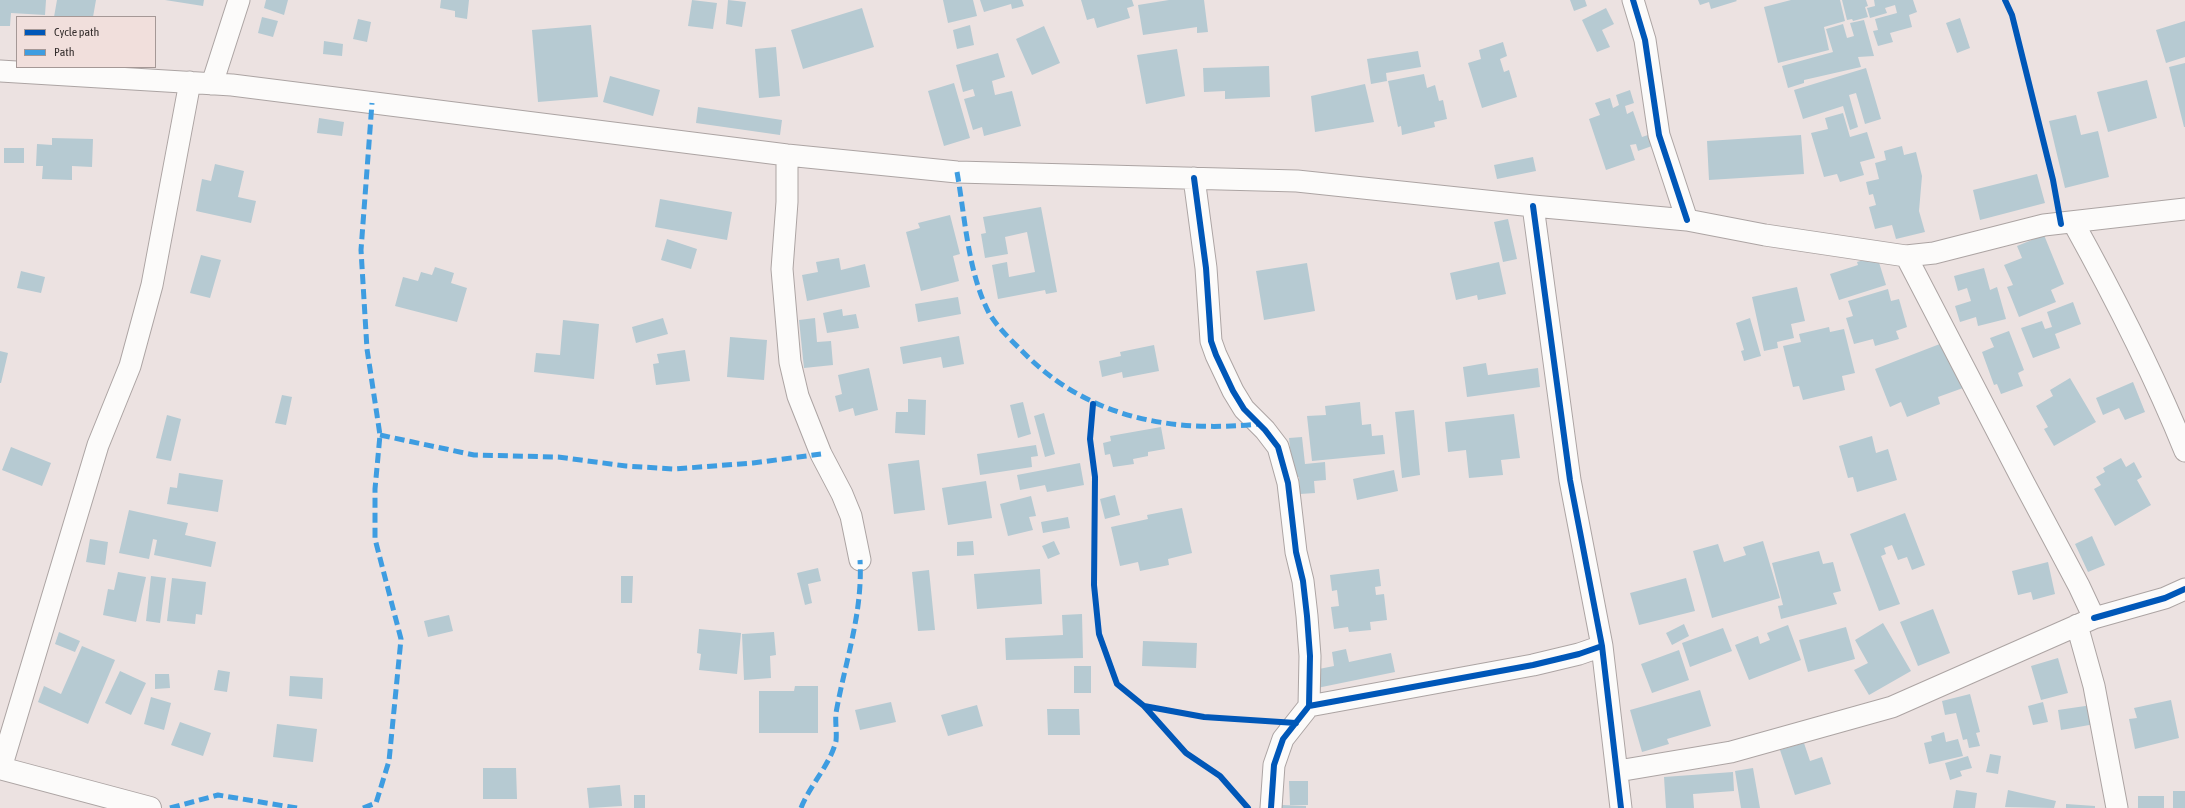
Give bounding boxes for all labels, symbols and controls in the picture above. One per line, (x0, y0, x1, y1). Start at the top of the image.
legend (16, 16, 156, 68)
text: Cycle path (54, 25, 99, 39)
text: Path (54, 45, 75, 59)

